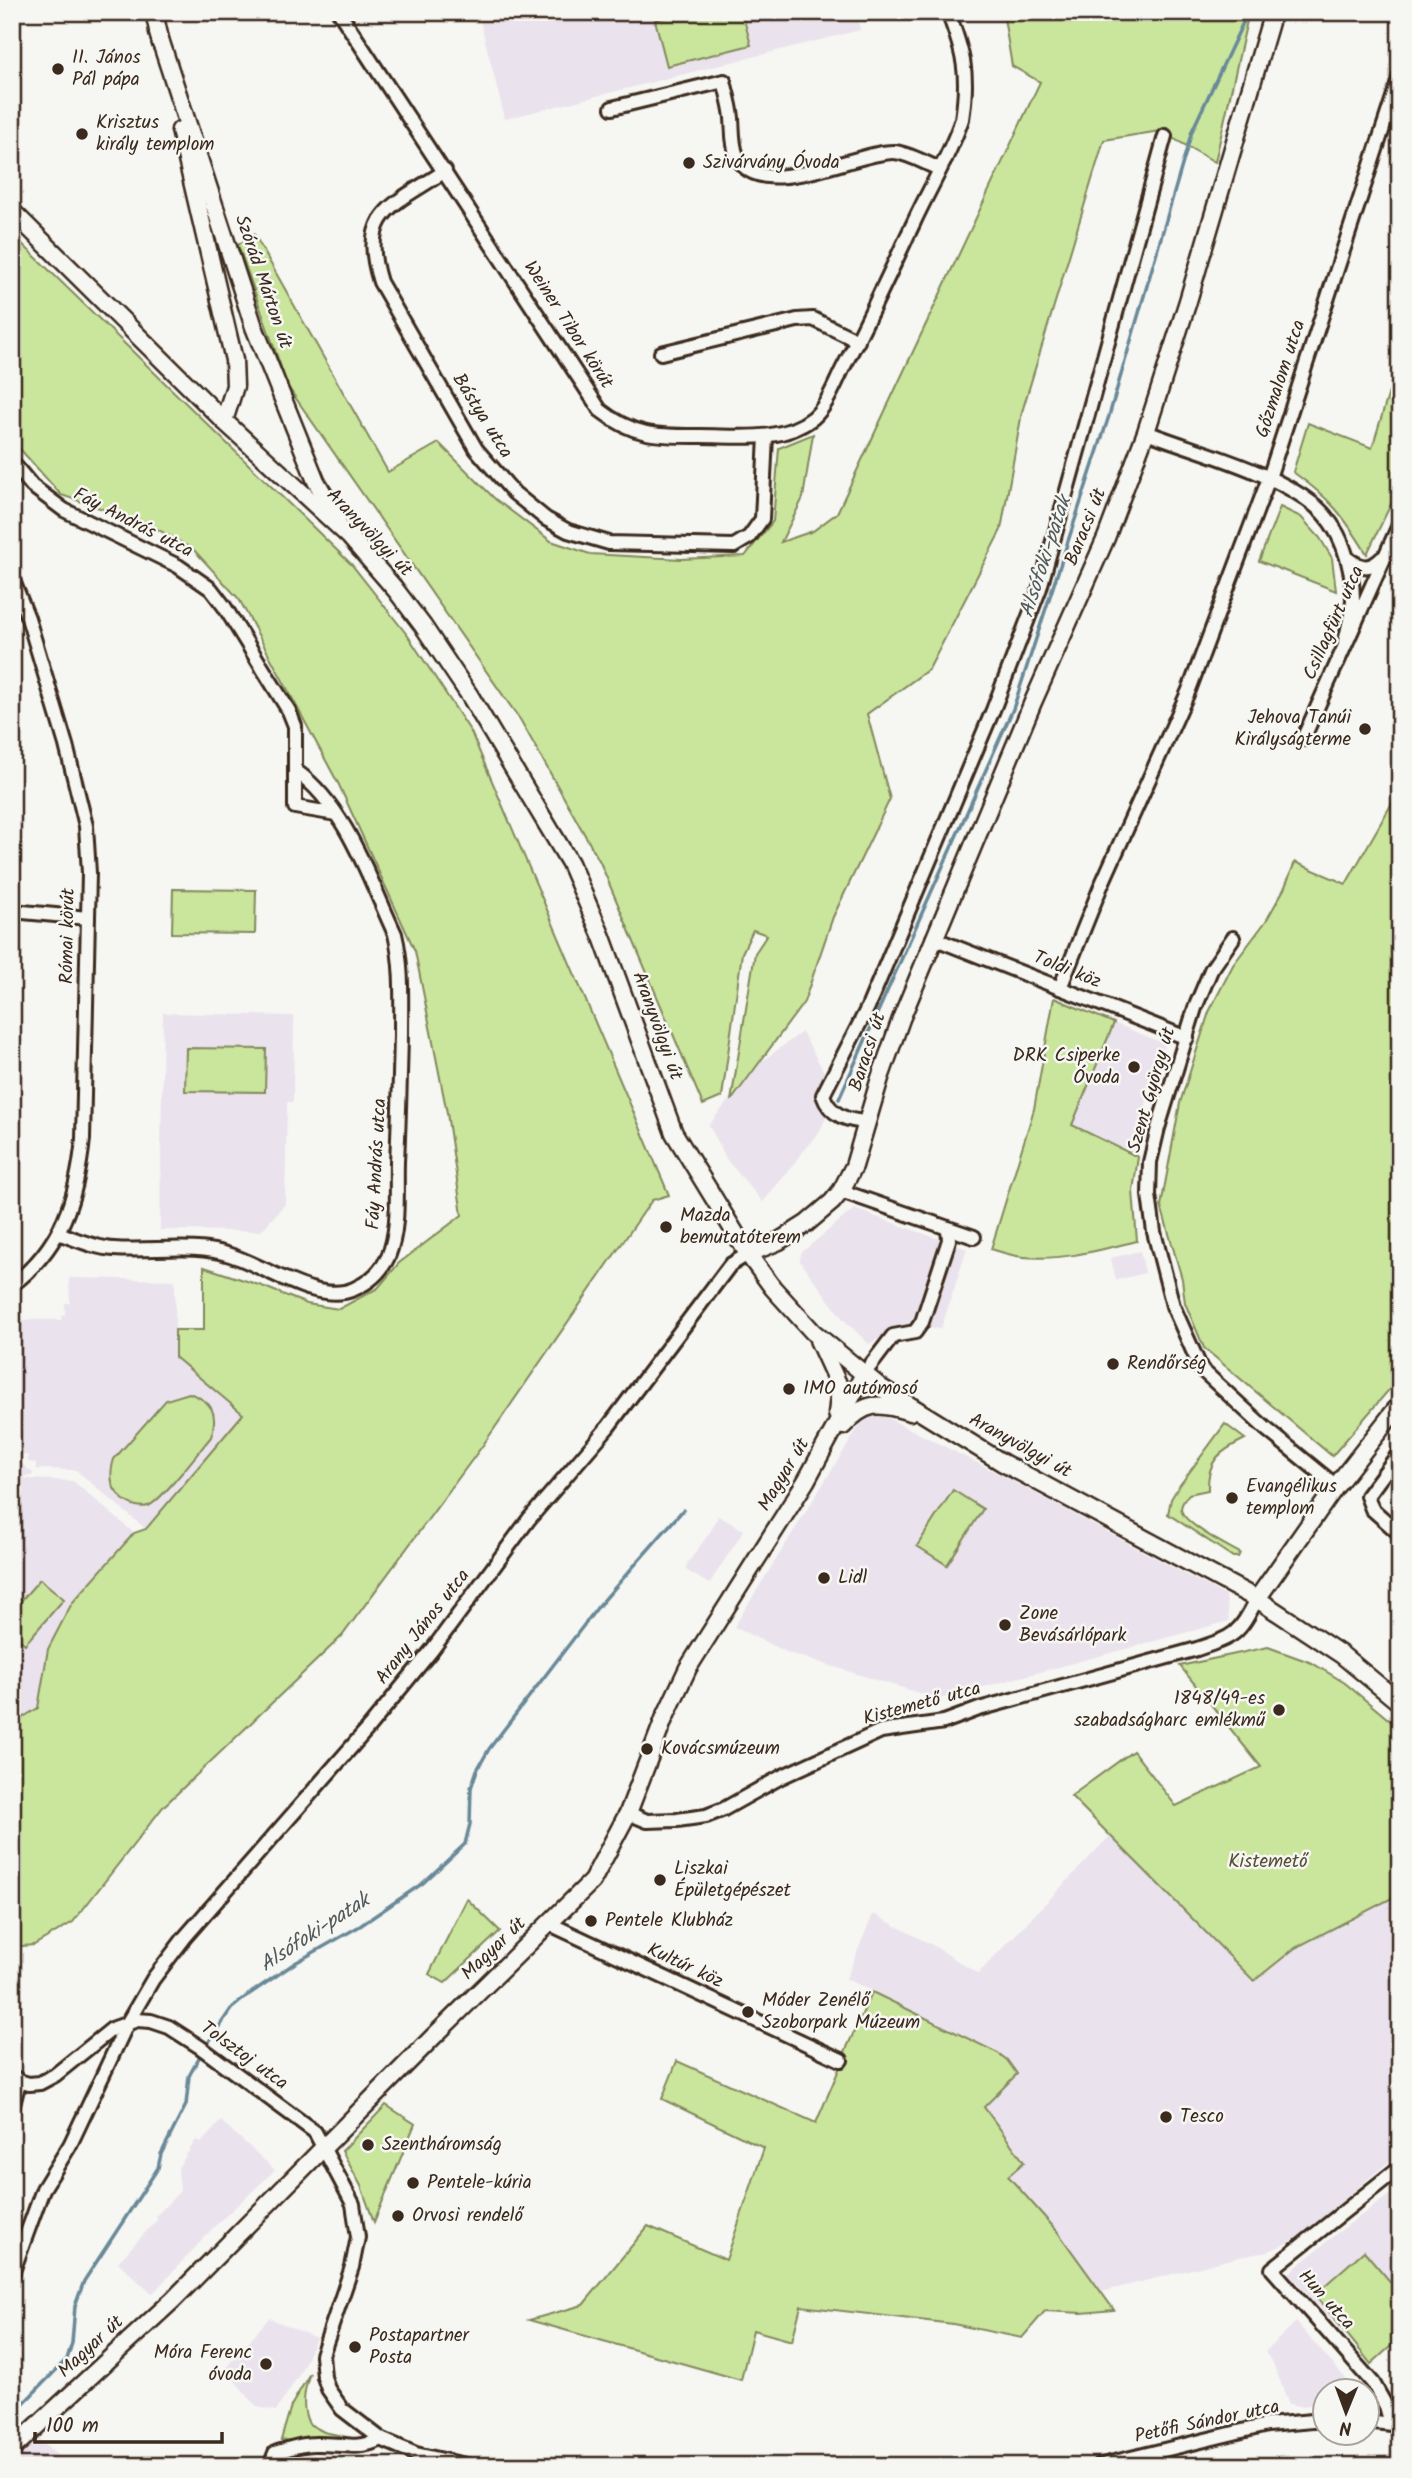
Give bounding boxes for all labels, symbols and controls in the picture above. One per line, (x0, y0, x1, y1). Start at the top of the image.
place label: II. János Pál pápa (72, 43, 141, 95)
marker: II. János Pál pápa (50, 61, 66, 77)
place label: Krisztus király templom (96, 108, 214, 160)
marker: Krisztus király templom (74, 126, 90, 142)
place label: Szivárvány Óvoda (703, 148, 840, 178)
marker: Szivárvány Óvoda (681, 155, 697, 171)
street label: Szórád Márton út (226, 211, 300, 354)
street label: Weiner Tibor körút (515, 255, 621, 396)
street label: Gőzmalom utca (1248, 316, 1314, 442)
street label: Bástya utca (444, 367, 520, 465)
street label: Fáy András utca (68, 480, 198, 566)
street label: Aranyvölgyi út (319, 482, 420, 585)
street label: Baracsi út (1057, 483, 1115, 570)
water label: Alsófoki-patak (1011, 489, 1082, 622)
street label: Csillagfürt utca (1295, 561, 1373, 685)
place label: Jehova Tanúi Királyságterme (1234, 703, 1352, 755)
marker: Jehova Tanúi Királyságterme (1357, 721, 1373, 737)
street label: Római körút (52, 887, 84, 984)
street label: Toldi köz (1029, 943, 1105, 997)
street label: Aranyvölgyi út (623, 967, 691, 1085)
street label: Baracsi út (841, 1008, 895, 1095)
street label: Szent György út (1120, 1023, 1184, 1156)
place label: DRK Csiperke Óvoda (1012, 1041, 1120, 1093)
marker: DRK Csiperke Óvoda (1126, 1059, 1142, 1075)
street label: Fáy András utca (359, 1098, 395, 1230)
place label: Mazda bemutatóterem (680, 1201, 801, 1253)
marker: Mazda bemutatóterem (658, 1219, 674, 1235)
place label: Rendőrség (1127, 1349, 1207, 1379)
marker: Rendőrség (1105, 1356, 1121, 1372)
place label: IMO autómosó (803, 1374, 919, 1404)
marker: IMO autómosó (781, 1381, 797, 1397)
street label: Aranyvölgyi út (963, 1405, 1078, 1487)
street label: Magyar út (750, 1432, 818, 1517)
place label: Evangélikus templom (1246, 1472, 1337, 1524)
marker: Evangélikus templom (1224, 1490, 1240, 1506)
street label: Arany János utca (368, 1563, 478, 1691)
place label: Lidl (838, 1563, 867, 1593)
marker: Lidl (816, 1570, 832, 1586)
place label: Zone Bevásárlópark (1019, 1599, 1127, 1651)
marker: Zone Bevásárlópark (997, 1617, 1013, 1633)
street label: Kistemető utca (860, 1674, 984, 1734)
place label: 1848/49-es szabadságharc emlékmű (1074, 1684, 1266, 1736)
marker: 1848/49-es szabadságharc emlékmű (1271, 1702, 1287, 1718)
place label: Kovácsmúzeum (661, 1734, 780, 1764)
marker: Kovácsmúzeum (639, 1741, 655, 1757)
park label: Kistemető (1228, 1847, 1309, 1877)
place label: Liszkai Épületgépészet (674, 1854, 792, 1906)
marker: Liszkai Épületgépészet (652, 1872, 668, 1888)
water label: Alsófoki-patak (253, 1883, 379, 1981)
place label: Pentele Klubház (605, 1906, 733, 1936)
street label: Magyar út (454, 1910, 534, 1988)
marker: Pentele Klubház (583, 1913, 599, 1929)
street label: Kultúr köz (642, 1935, 728, 1997)
place label: Móder Zenélő Szoborpark Múzeum (762, 1986, 920, 2038)
marker: Móder Zenélő Szoborpark Múzeum (740, 2004, 756, 2020)
street label: Tolsztoj utca (194, 2014, 294, 2098)
place label: Tesco (1180, 2102, 1224, 2132)
marker: Tesco (1158, 2109, 1174, 2125)
place label: Szentháromság (382, 2130, 502, 2160)
marker: Szentháromság (360, 2137, 376, 2153)
place label: Pentele-kúria (427, 2168, 532, 2198)
marker: Pentele-kúria (405, 2175, 421, 2191)
place label: Orvosi rendelő (412, 2201, 524, 2231)
marker: Orvosi rendelő (390, 2208, 406, 2224)
street label: Hun utca (1290, 2263, 1362, 2337)
street label: Magyar út (51, 2308, 131, 2386)
place label: Postapartner Posta (369, 2321, 471, 2373)
place label: Móra Ferenc óvoda (154, 2338, 252, 2390)
marker: Postapartner Posta (347, 2339, 363, 2355)
marker: Móra Ferenc óvoda (258, 2356, 274, 2372)
north arrow (1310, 2376, 1380, 2446)
street label: Petőfi Sándor utca (1132, 2392, 1282, 2452)
scale bar (35, 2401, 222, 2445)
text: 100 m (46, 2410, 99, 2443)
text: N (1339, 2412, 1352, 2442)

